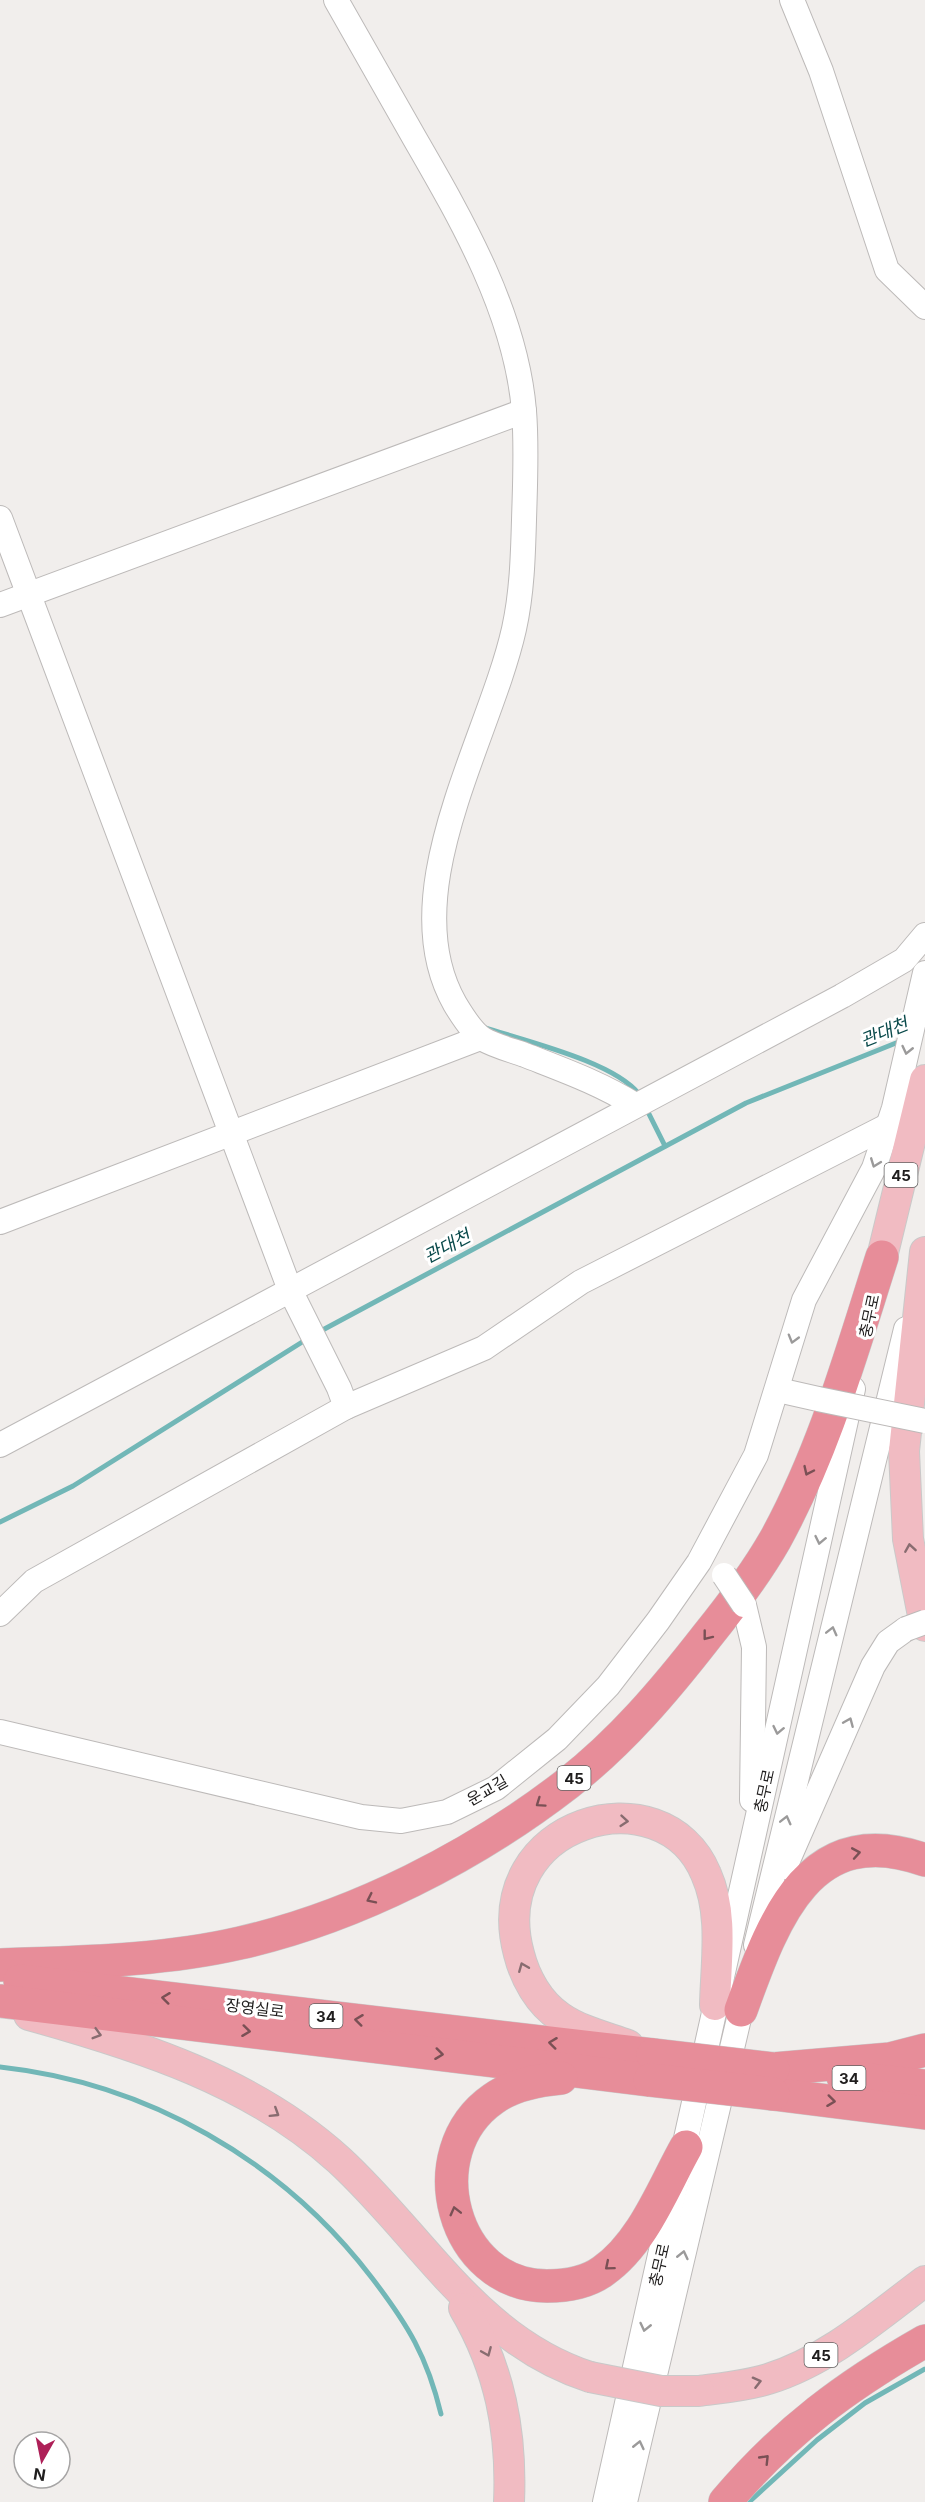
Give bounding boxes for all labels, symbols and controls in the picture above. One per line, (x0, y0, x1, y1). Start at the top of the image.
water label: 관대천 (857, 1012, 913, 1051)
one-way arrow (902, 1045, 915, 1055)
one-way arrow (870, 1157, 882, 1168)
road number: 45 (884, 1163, 918, 1187)
water label: 관대천 (420, 1224, 476, 1267)
street label: 충무로 (855, 1292, 883, 1340)
one-way arrow (788, 1333, 800, 1344)
one-way arrow (803, 1464, 815, 1475)
one-way arrow (814, 1534, 827, 1544)
one-way arrow (904, 1543, 916, 1552)
one-way arrow (825, 1626, 838, 1636)
one-way arrow (704, 1630, 715, 1641)
one-way arrow (842, 1718, 854, 1729)
one-way arrow (772, 1725, 785, 1735)
road number: 45 (558, 1766, 590, 1790)
street label: 충무로 (750, 1767, 778, 1815)
street label: 운교길 (463, 1770, 511, 1810)
one-way arrow (536, 1796, 547, 1807)
one-way arrow (619, 1814, 628, 1827)
one-way arrow (779, 1815, 792, 1825)
one-way arrow (851, 1847, 861, 1859)
one-way arrow (366, 1891, 377, 1903)
one-way arrow (518, 1962, 531, 1973)
one-way arrow (161, 1992, 170, 2004)
street label: 장영실로 (225, 1994, 286, 2022)
road number: 34 (310, 2004, 342, 2028)
one-way arrow (355, 2015, 364, 2027)
one-way arrow (241, 2024, 250, 2036)
one-way arrow (91, 2027, 102, 2039)
one-way arrow (549, 2037, 558, 2050)
one-way arrow (435, 2047, 444, 2060)
road number: 34 (832, 2066, 866, 2090)
one-way arrow (826, 2095, 836, 2107)
one-way arrow (268, 2106, 279, 2117)
one-way arrow (450, 2207, 463, 2217)
street label: 충무로 (644, 2241, 674, 2289)
one-way arrow (676, 2250, 689, 2260)
one-way arrow (605, 2259, 616, 2270)
one-way arrow (639, 2322, 652, 2332)
road number: 45 (804, 2343, 838, 2367)
one-way arrow (480, 2345, 492, 2356)
one-way arrow (752, 2376, 762, 2389)
north arrow (12, 2430, 72, 2490)
one-way arrow (631, 2440, 644, 2450)
one-way arrow (757, 2455, 768, 2466)
text: N (32, 2464, 47, 2486)

